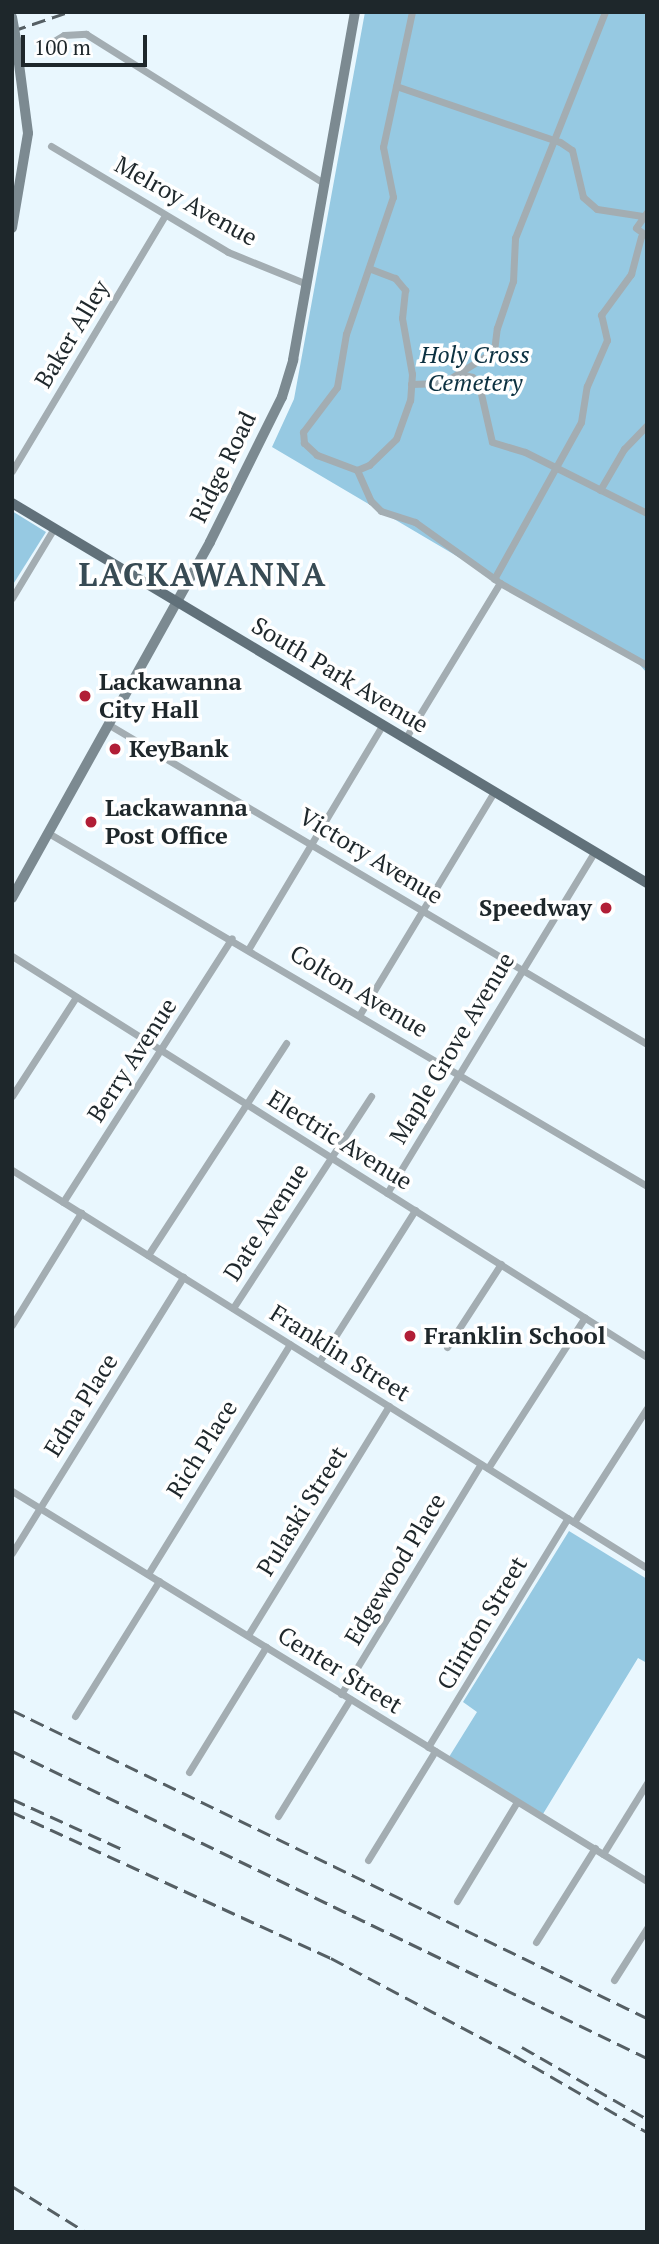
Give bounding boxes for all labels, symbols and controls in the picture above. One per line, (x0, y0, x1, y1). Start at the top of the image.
scale bar (24, 21, 150, 65)
text: 100 m (34, 33, 91, 61)
street label: Melroy Avenue (110, 150, 262, 252)
street label: Baker Alley (29, 275, 115, 393)
park label: Holy Cross Cemetery (420, 341, 530, 397)
street label: Ridge Road (184, 407, 262, 527)
district label: LACKAWANNA (80, 555, 326, 593)
street label: South Park Avenue (246, 611, 434, 739)
place label: Lackawanna City Hall (99, 668, 242, 724)
marker: Lackawanna City Hall (77, 688, 93, 704)
place label: KeyBank (129, 735, 229, 763)
marker: KeyBank (107, 741, 123, 757)
place label: Lackawanna Post Office (105, 794, 248, 850)
street label: Victory Avenue (294, 802, 448, 910)
marker: Lackawanna Post Office (83, 814, 99, 830)
place label: Speedway (479, 894, 592, 922)
marker: Speedway (598, 900, 614, 916)
street label: Colton Avenue (285, 938, 433, 1044)
street label: Maple Grove Avenue (383, 947, 521, 1149)
street label: Berry Avenue (81, 993, 183, 1127)
street label: Electric Avenue (262, 1084, 418, 1196)
street label: Date Avenue (217, 1158, 315, 1286)
street label: Franklin Street (265, 1299, 415, 1407)
place label: Franklin School (424, 1322, 606, 1350)
marker: Franklin School (402, 1328, 418, 1344)
street label: Edna Place (38, 1348, 124, 1462)
street label: Rich Place (161, 1395, 243, 1503)
street label: Pulaski Street (251, 1441, 353, 1581)
street label: Edgewood Place (339, 1488, 451, 1650)
street label: Clinton Street (431, 1551, 533, 1695)
street label: Center Street (272, 1620, 408, 1720)

